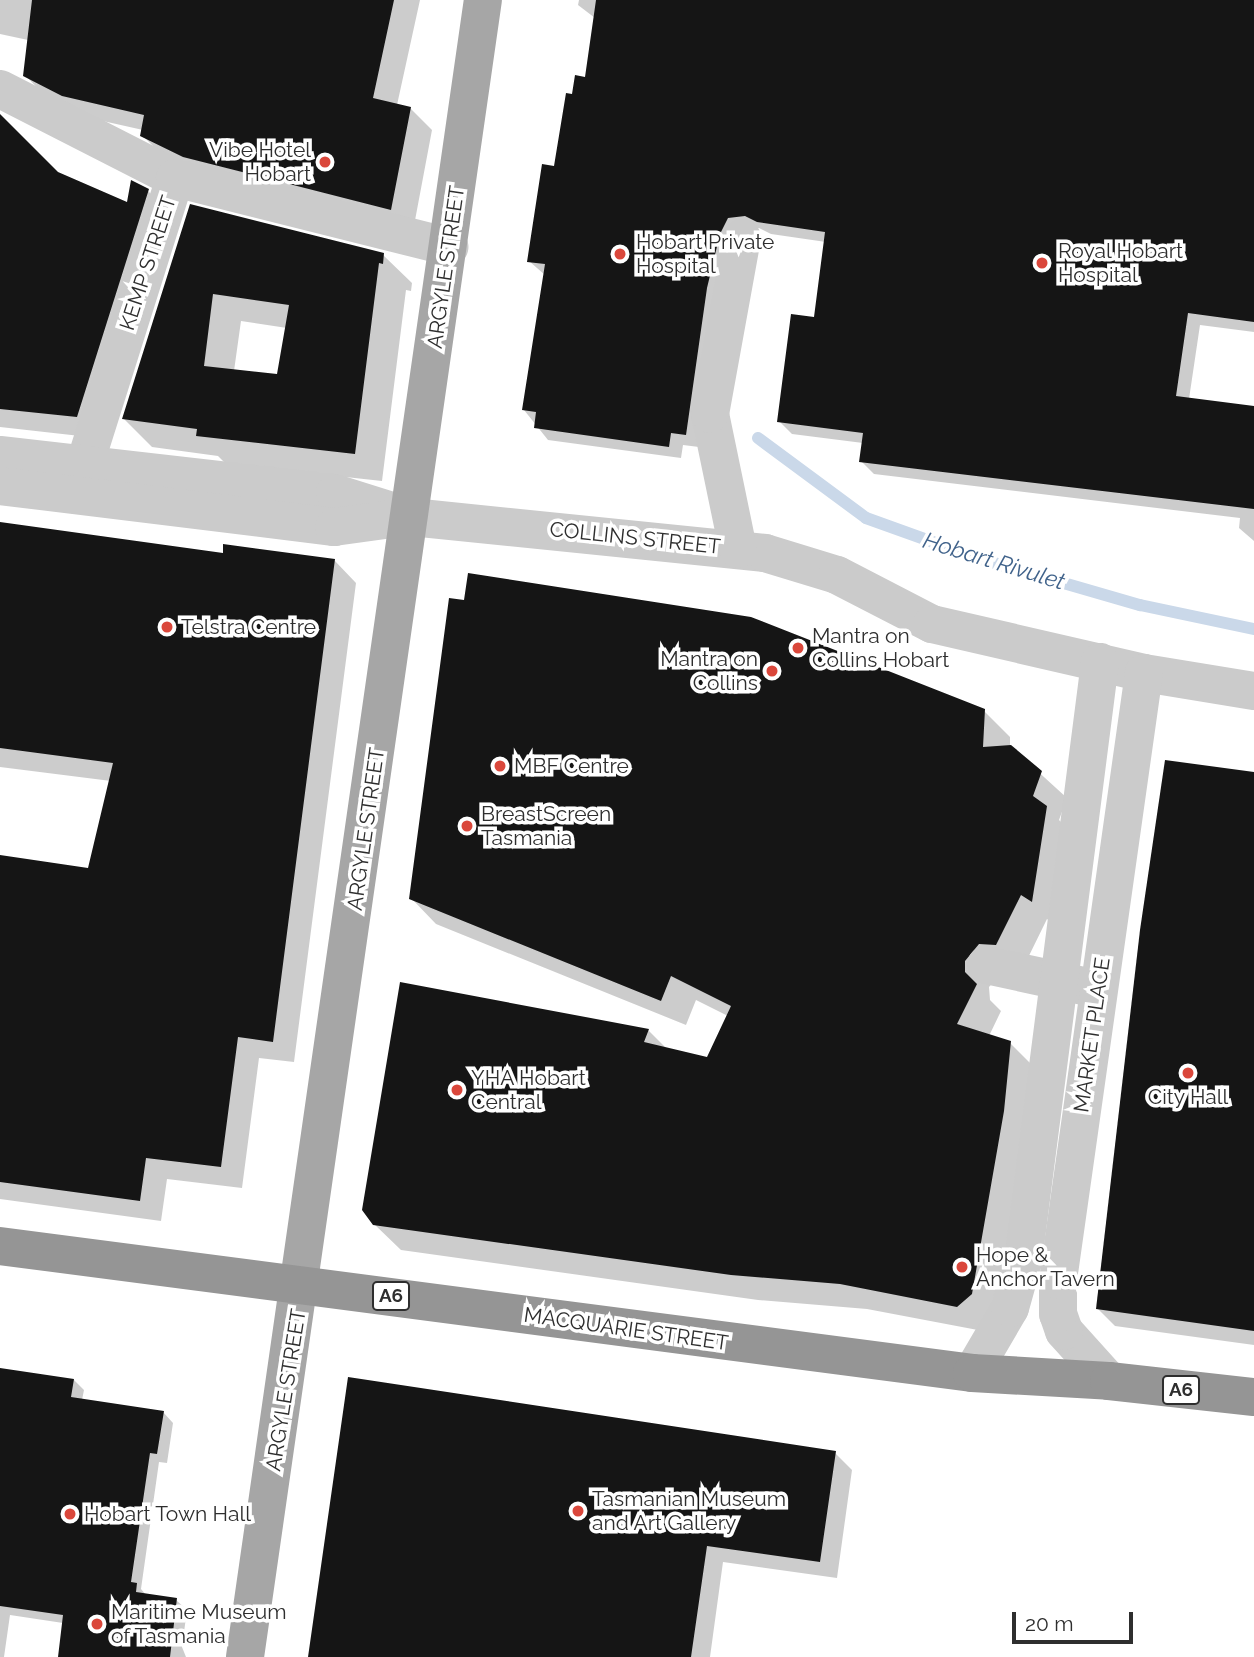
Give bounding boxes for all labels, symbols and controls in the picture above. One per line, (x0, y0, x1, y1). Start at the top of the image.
place label: Vibe Hotel Hobart (209, 137, 311, 187)
marker: Vibe Hotel Hobart (317, 154, 333, 170)
street label: ARGYLE STREET (422, 184, 470, 350)
street label: KEMP STREET (114, 192, 182, 334)
place label: Hobart Private Hospital (636, 229, 774, 279)
place label: Royal Hobart Hospital (1058, 238, 1184, 288)
marker: Hobart Private Hospital (610, 244, 630, 264)
marker: Royal Hobart Hospital (1032, 253, 1052, 273)
street label: COLLINS STREET (548, 516, 722, 560)
water label: Hobart Rivulet (920, 526, 1068, 596)
place label: Telstra Centre (181, 614, 316, 640)
marker: Telstra Centre (159, 619, 175, 635)
place label: Mantra on Collins Hobart (812, 623, 949, 673)
marker: Mantra on Collins Hobart (790, 640, 806, 656)
place label: Mantra on Collins (660, 646, 758, 696)
marker: Mantra on Collins (764, 663, 780, 679)
street label: ARGYLE STREET (342, 746, 390, 912)
place label: MBF Centre (514, 753, 629, 779)
marker: MBF Centre (492, 758, 508, 774)
place label: BreastScreen Tasmania (481, 801, 611, 851)
marker: BreastScreen Tasmania (459, 818, 475, 834)
street label: MARKET PLACE (1069, 956, 1115, 1114)
place label: YHA Hobart Central (471, 1065, 586, 1115)
marker: City Hall (1180, 1065, 1196, 1081)
marker: YHA Hobart Central (449, 1082, 465, 1098)
place label: City Hall (1147, 1084, 1229, 1110)
place label: Hope & Anchor Tavern (976, 1242, 1116, 1292)
marker: Hope & Anchor Tavern (954, 1259, 970, 1275)
road number: A6 (372, 1280, 410, 1312)
street label: MACQUARIE STREET (522, 1302, 730, 1356)
street label: ARGYLE STREET (261, 1307, 311, 1473)
road number: A6 (1162, 1374, 1200, 1406)
place label: Tasmanian Museum and Art Gallery (592, 1486, 786, 1536)
place label: Hobart Town Hall (84, 1501, 251, 1527)
marker: Tasmanian Museum and Art Gallery (570, 1503, 586, 1519)
marker: Hobart Town Hall (62, 1506, 78, 1522)
scale bar (1016, 1598, 1137, 1642)
place label: Maritime Museum of Tasmania (111, 1599, 286, 1649)
text: 20 m (1025, 1611, 1073, 1636)
marker: Maritime Museum of Tasmania (89, 1616, 105, 1632)

